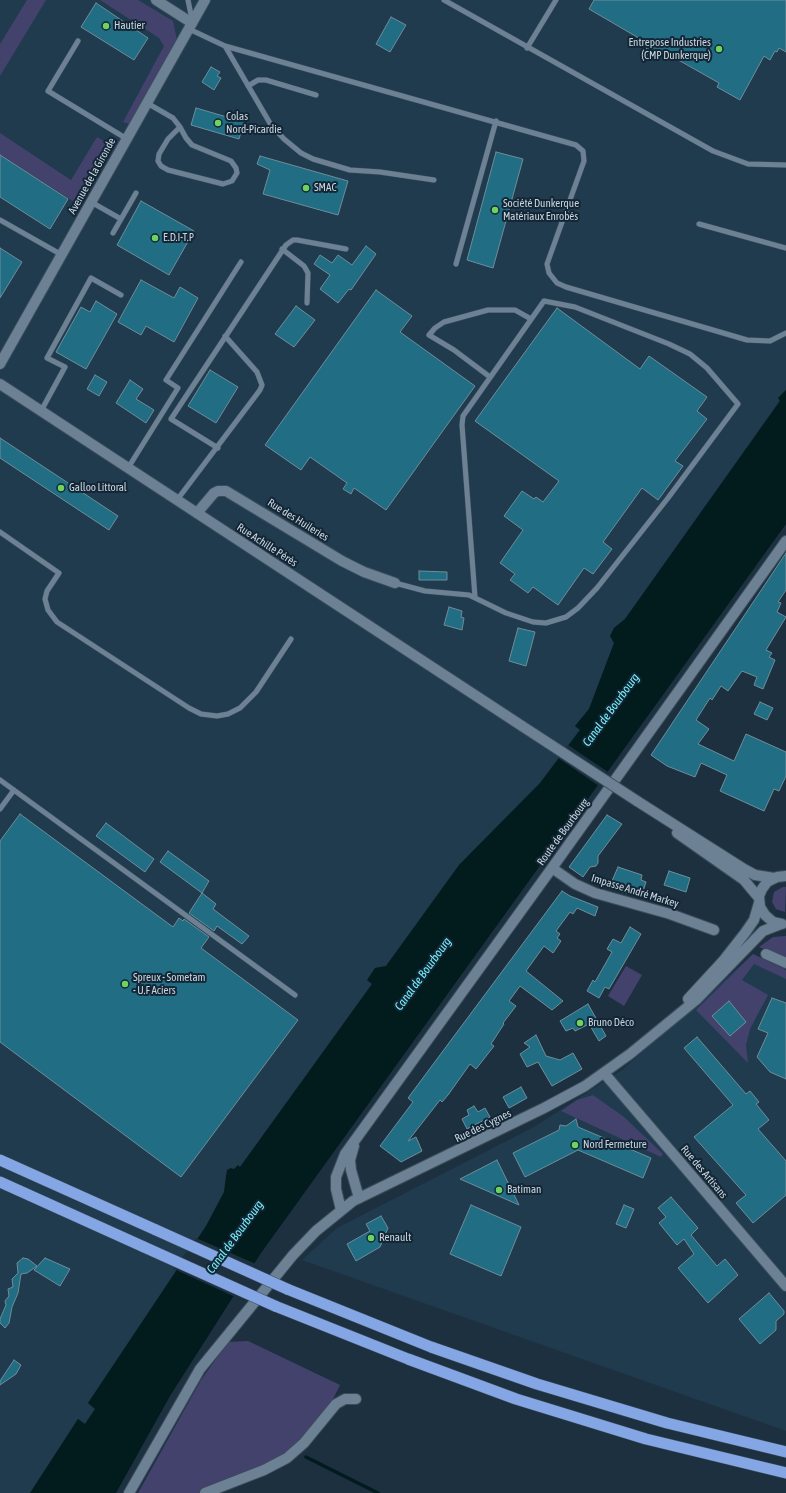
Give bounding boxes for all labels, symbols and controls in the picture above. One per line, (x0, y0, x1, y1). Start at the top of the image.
place label: Hautier (114, 19, 145, 33)
marker: Hautier (101, 21, 111, 31)
place label: Entrepose Industries (CMP Dunkerque) (628, 36, 711, 62)
marker: Entrepose Industries (CMP Dunkerque) (714, 44, 724, 54)
place label: Colas Nord-Picardie (226, 110, 282, 136)
marker: Colas Nord-Picardie (213, 118, 223, 128)
street label: Avenue de la Gironde (65, 135, 119, 217)
place label: SMAC (314, 181, 336, 195)
marker: SMAC (301, 183, 311, 193)
place label: Société Dunkerque Matériaux Enrobés (503, 197, 579, 223)
marker: Société Dunkerque Matériaux Enrobés (490, 205, 500, 215)
place label: E.D.I-T.P (163, 231, 194, 245)
marker: E.D.I-T.P (150, 233, 160, 243)
place label: Galloo Littoral (69, 481, 127, 495)
marker: Galloo Littoral (56, 483, 66, 493)
street label: Rue des Huileries (265, 496, 331, 544)
street label: Rue Achille Pérès (234, 521, 300, 569)
water label: Canal de Bourbourg (580, 671, 642, 749)
street label: Route de Bourbourg (534, 796, 592, 868)
street label: Impasse André Markey (590, 871, 680, 911)
water label: Canal de Bourbourg (392, 935, 454, 1013)
place label: Spreux - Sometam - U.F Aciers (133, 971, 206, 997)
marker: Spreux - Sometam - U.F Aciers (120, 979, 130, 989)
place label: Bruno Déco (588, 1016, 634, 1030)
marker: Bruno Déco (575, 1018, 585, 1028)
street label: Rue des Cygnes (453, 1107, 513, 1145)
place label: Nord Fermeture (583, 1138, 647, 1152)
marker: Nord Fermeture (570, 1140, 580, 1150)
street label: Rue des Artisans (678, 1143, 730, 1201)
place label: Batiman (507, 1183, 541, 1197)
marker: Batiman (494, 1185, 504, 1195)
water label: Canal de Bourbourg (204, 1198, 266, 1276)
place label: Renault (379, 1231, 411, 1245)
marker: Renault (366, 1233, 376, 1243)

